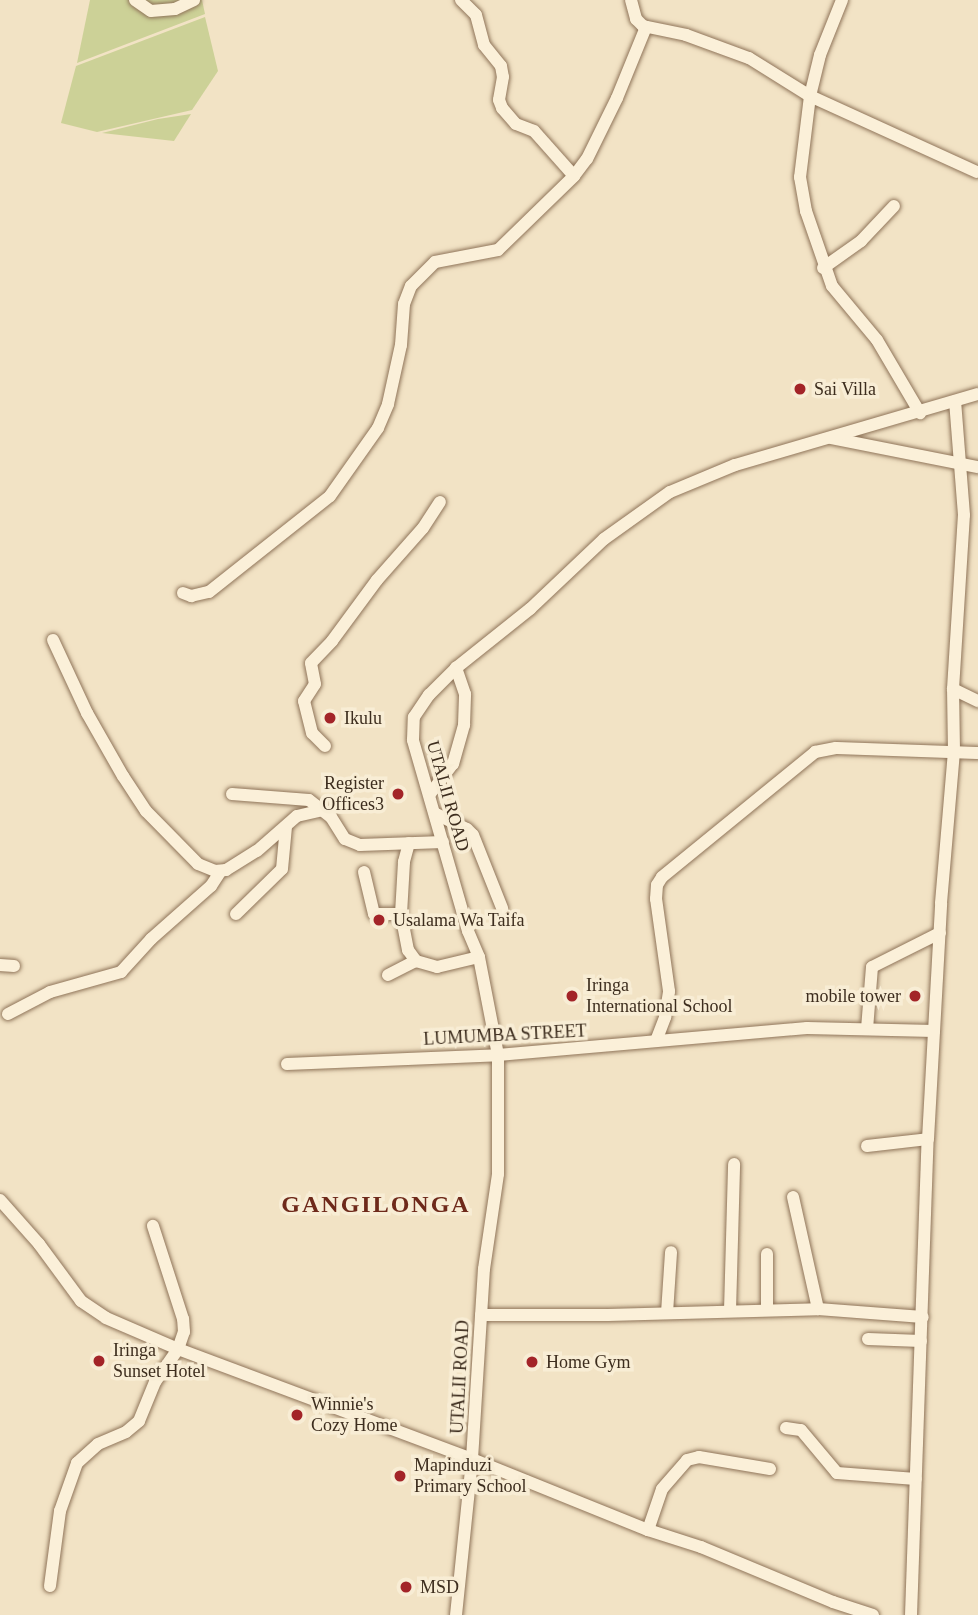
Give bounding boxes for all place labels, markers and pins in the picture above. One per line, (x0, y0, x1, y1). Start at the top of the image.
place label: Sai Villa (814, 378, 876, 400)
marker: Sai Villa (792, 381, 808, 397)
place label: Ikulu (344, 707, 382, 729)
marker: Ikulu (322, 710, 338, 726)
place label: Register Offices3 (322, 773, 384, 816)
marker: Register Offices3 (390, 786, 406, 802)
place label: Usalama Wa Taifa (393, 909, 525, 931)
marker: Usalama Wa Taifa (371, 912, 387, 928)
place label: Iringa International School (586, 975, 732, 1018)
place label: mobile tower (806, 985, 901, 1007)
marker: Iringa International School (564, 988, 580, 1004)
marker: mobile tower (907, 988, 923, 1004)
place label: Iringa Sunset Hotel (113, 1340, 205, 1382)
place label: Home Gym (546, 1351, 630, 1373)
marker: Iringa Sunset Hotel (91, 1353, 107, 1369)
marker: Home Gym (524, 1354, 540, 1370)
place label: Winnie's Cozy Home (311, 1394, 397, 1436)
marker: Winnie's Cozy Home (289, 1407, 305, 1423)
place label: Mapinduzi Primary School (414, 1455, 526, 1498)
marker: Mapinduzi Primary School (392, 1468, 408, 1484)
place label: MSD (420, 1576, 459, 1598)
marker: MSD (398, 1579, 414, 1595)

